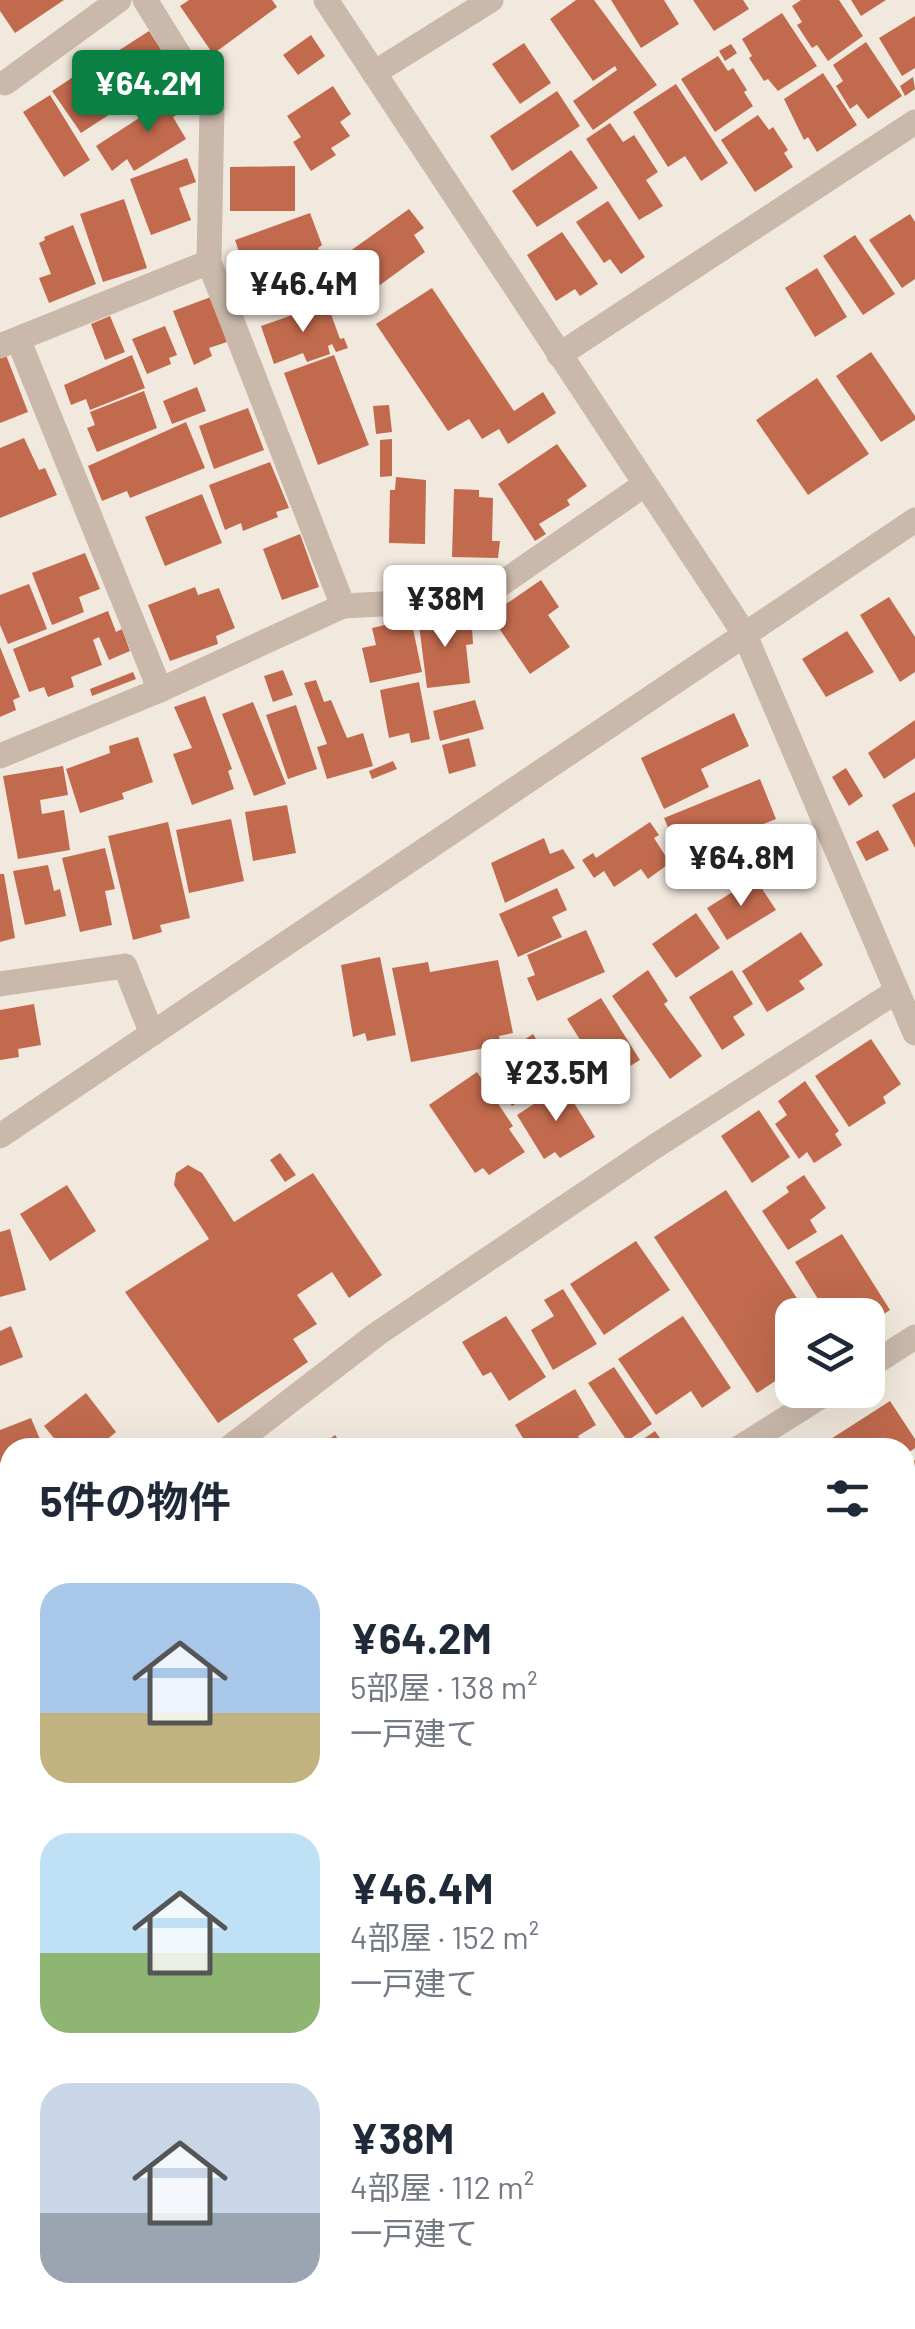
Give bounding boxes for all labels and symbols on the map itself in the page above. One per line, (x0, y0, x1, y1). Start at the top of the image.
pin: ¥64.2M (67, 50, 229, 135)
pin: ¥46.4M (222, 250, 384, 335)
pin: ¥38M (386, 565, 504, 650)
pin: ¥64.8M (660, 824, 822, 909)
pin: ¥23.5M (475, 1039, 637, 1124)

